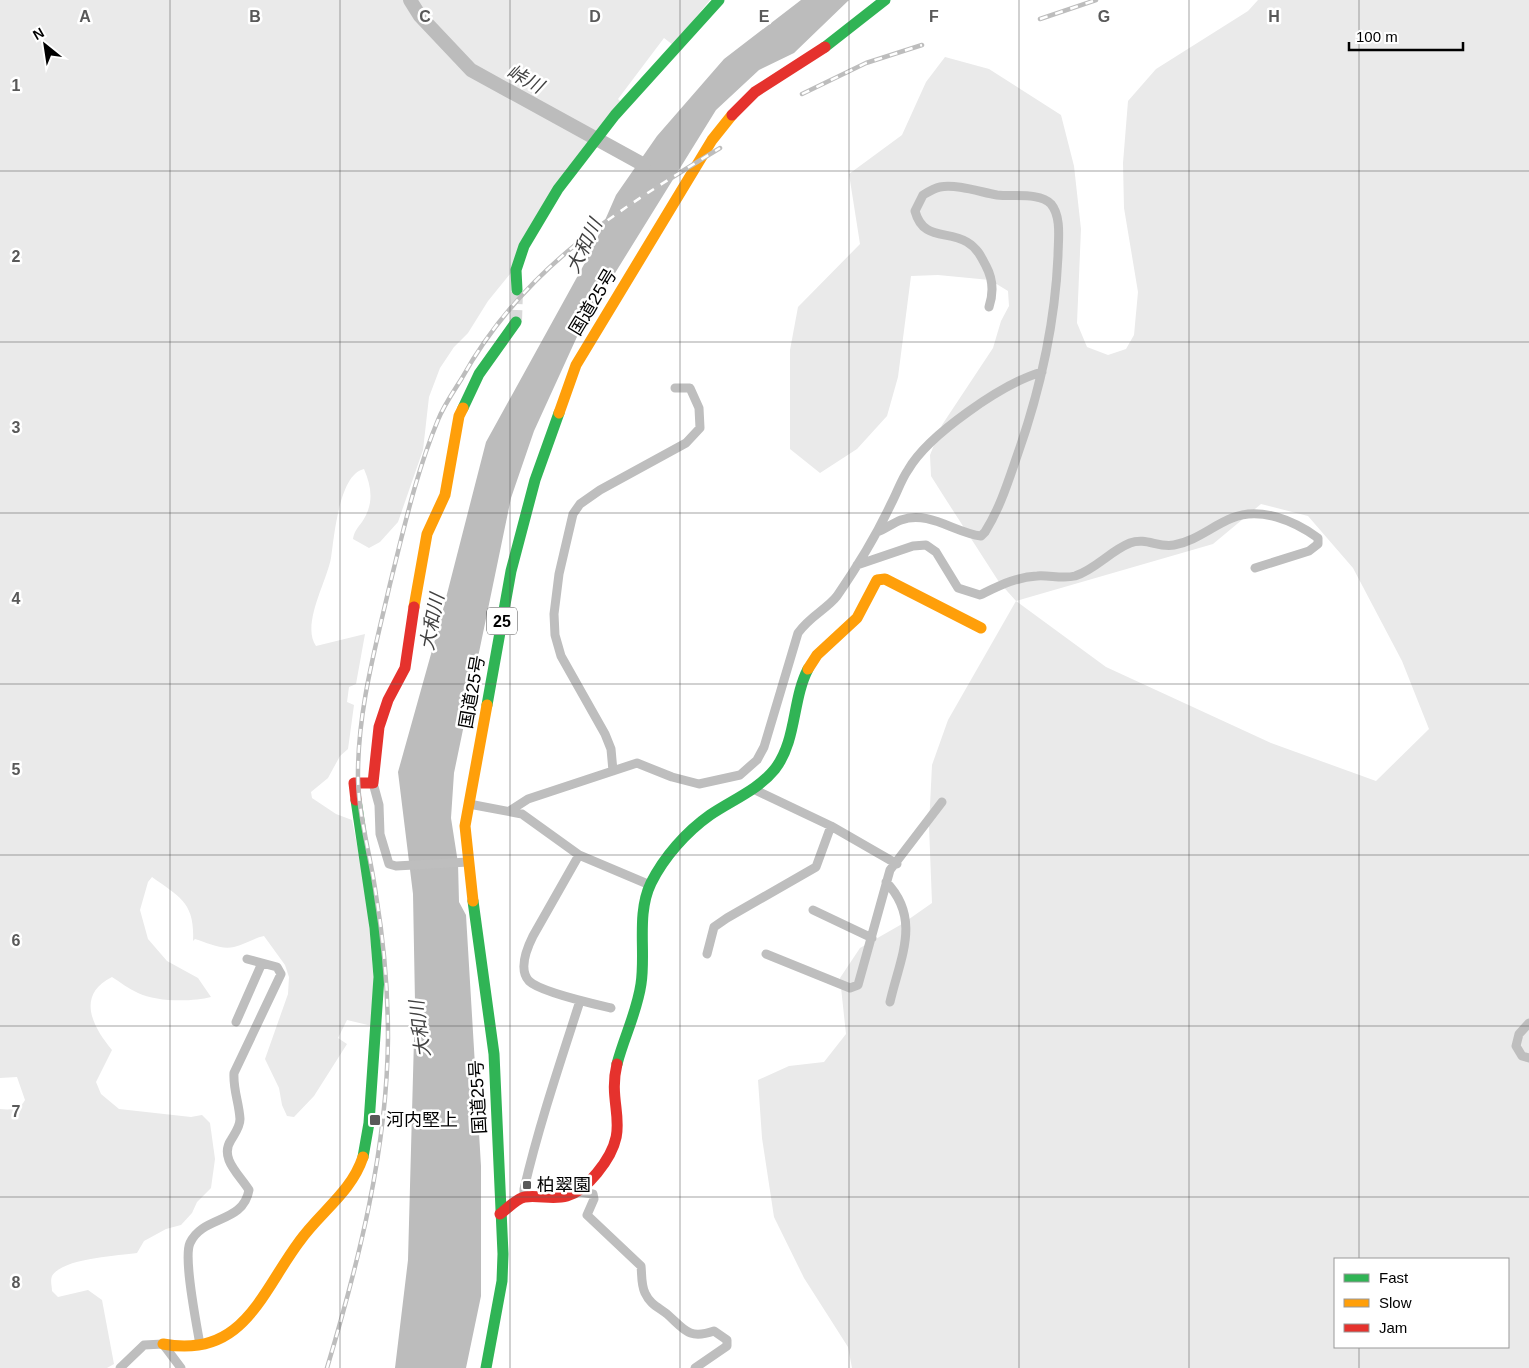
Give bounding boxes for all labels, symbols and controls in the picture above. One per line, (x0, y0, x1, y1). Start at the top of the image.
text: A (79, 8, 91, 25)
text: B (249, 8, 261, 25)
text: C (419, 8, 431, 25)
text: D (589, 8, 601, 25)
text: E (759, 8, 770, 25)
text: F (929, 8, 939, 25)
text: G (1098, 8, 1110, 25)
text: H (1268, 8, 1280, 25)
north arrow (20, 20, 70, 70)
scale bar (1349, 20, 1463, 52)
text: N (30, 24, 47, 43)
text: 100 m (1356, 28, 1398, 45)
water label: 峠川 (503, 61, 548, 98)
text: 1 (12, 77, 21, 94)
water label: 大和川 (562, 214, 607, 276)
text: 2 (12, 248, 21, 265)
street label: 国道25号 (565, 265, 621, 339)
text: 3 (12, 419, 21, 436)
text: 4 (12, 590, 21, 607)
water label: 大和川 (416, 590, 448, 652)
road number: 25 (487, 608, 517, 634)
street label: 国道25号 (456, 654, 488, 730)
text: 5 (12, 761, 21, 778)
text: 6 (12, 932, 21, 949)
water label: 大和川 (406, 997, 434, 1059)
street label: 国道25号 (466, 1060, 490, 1134)
text: 7 (12, 1103, 21, 1120)
place label: 河内堅上 (386, 1110, 458, 1130)
marker: 河内堅上 (368, 1113, 382, 1127)
place label: 柏翠園 (537, 1175, 591, 1195)
marker: 柏翠園 (521, 1179, 533, 1191)
legend (1334, 1258, 1509, 1348)
text: Fast (1379, 1269, 1409, 1286)
text: 8 (12, 1274, 21, 1291)
text: Slow (1379, 1294, 1412, 1311)
text: Jam (1379, 1319, 1407, 1336)

